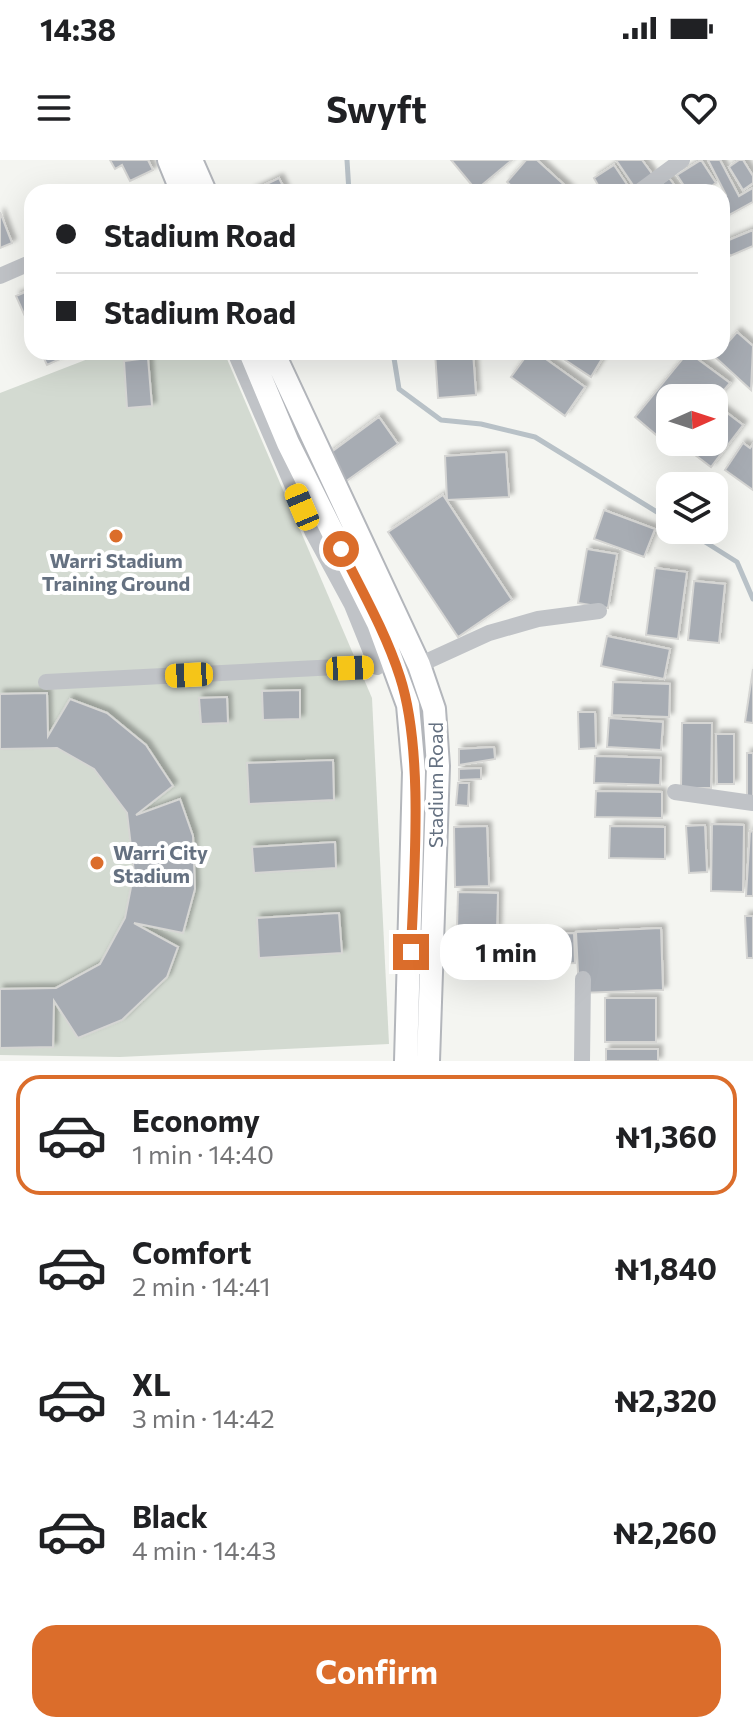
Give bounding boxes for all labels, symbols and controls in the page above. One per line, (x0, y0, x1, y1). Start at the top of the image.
text: 14:38 (40, 10, 116, 47)
icon: menu (32, 86, 76, 130)
text: Swyft (326, 86, 427, 130)
icon: heart (677, 86, 721, 130)
text: Stadium Road (104, 216, 296, 253)
text: Stadium Road (104, 293, 296, 330)
north arrow (656, 384, 728, 456)
map controls (656, 384, 728, 544)
button: layers (656, 472, 728, 544)
car (282, 480, 322, 534)
marker: Warri Stadium Training Ground (107, 527, 125, 545)
route start (323, 531, 359, 567)
place label: Warri Stadium Training Ground (42, 548, 190, 595)
car (326, 655, 374, 681)
car (164, 662, 214, 688)
street label: Stadium Road (423, 722, 447, 848)
place label: Warri City Stadium (113, 840, 208, 887)
marker: Warri City Stadium (88, 854, 106, 872)
callout: 1 min (439, 924, 571, 980)
route end (393, 934, 429, 970)
text: 1 min (475, 936, 537, 967)
icon: car (36, 1099, 108, 1171)
text: Economy (132, 1101, 260, 1138)
text: ₦1,360 (615, 1117, 717, 1154)
text: 1 min · 14:40 (132, 1138, 274, 1169)
icon: car (36, 1231, 108, 1303)
text: Comfort (132, 1233, 251, 1270)
text: ₦1,840 (615, 1249, 717, 1286)
text: 2 min · 14:41 (132, 1270, 271, 1301)
icon: car (36, 1363, 108, 1435)
text: XL (132, 1365, 171, 1402)
text: ₦2,320 (614, 1381, 717, 1418)
text: 3 min · 14:42 (132, 1402, 275, 1433)
icon: car (36, 1495, 108, 1567)
text: Black (132, 1497, 208, 1534)
text: ₦2,260 (613, 1513, 717, 1550)
text: 4 min · 14:43 (132, 1534, 276, 1565)
button: Confirm (32, 1625, 721, 1717)

